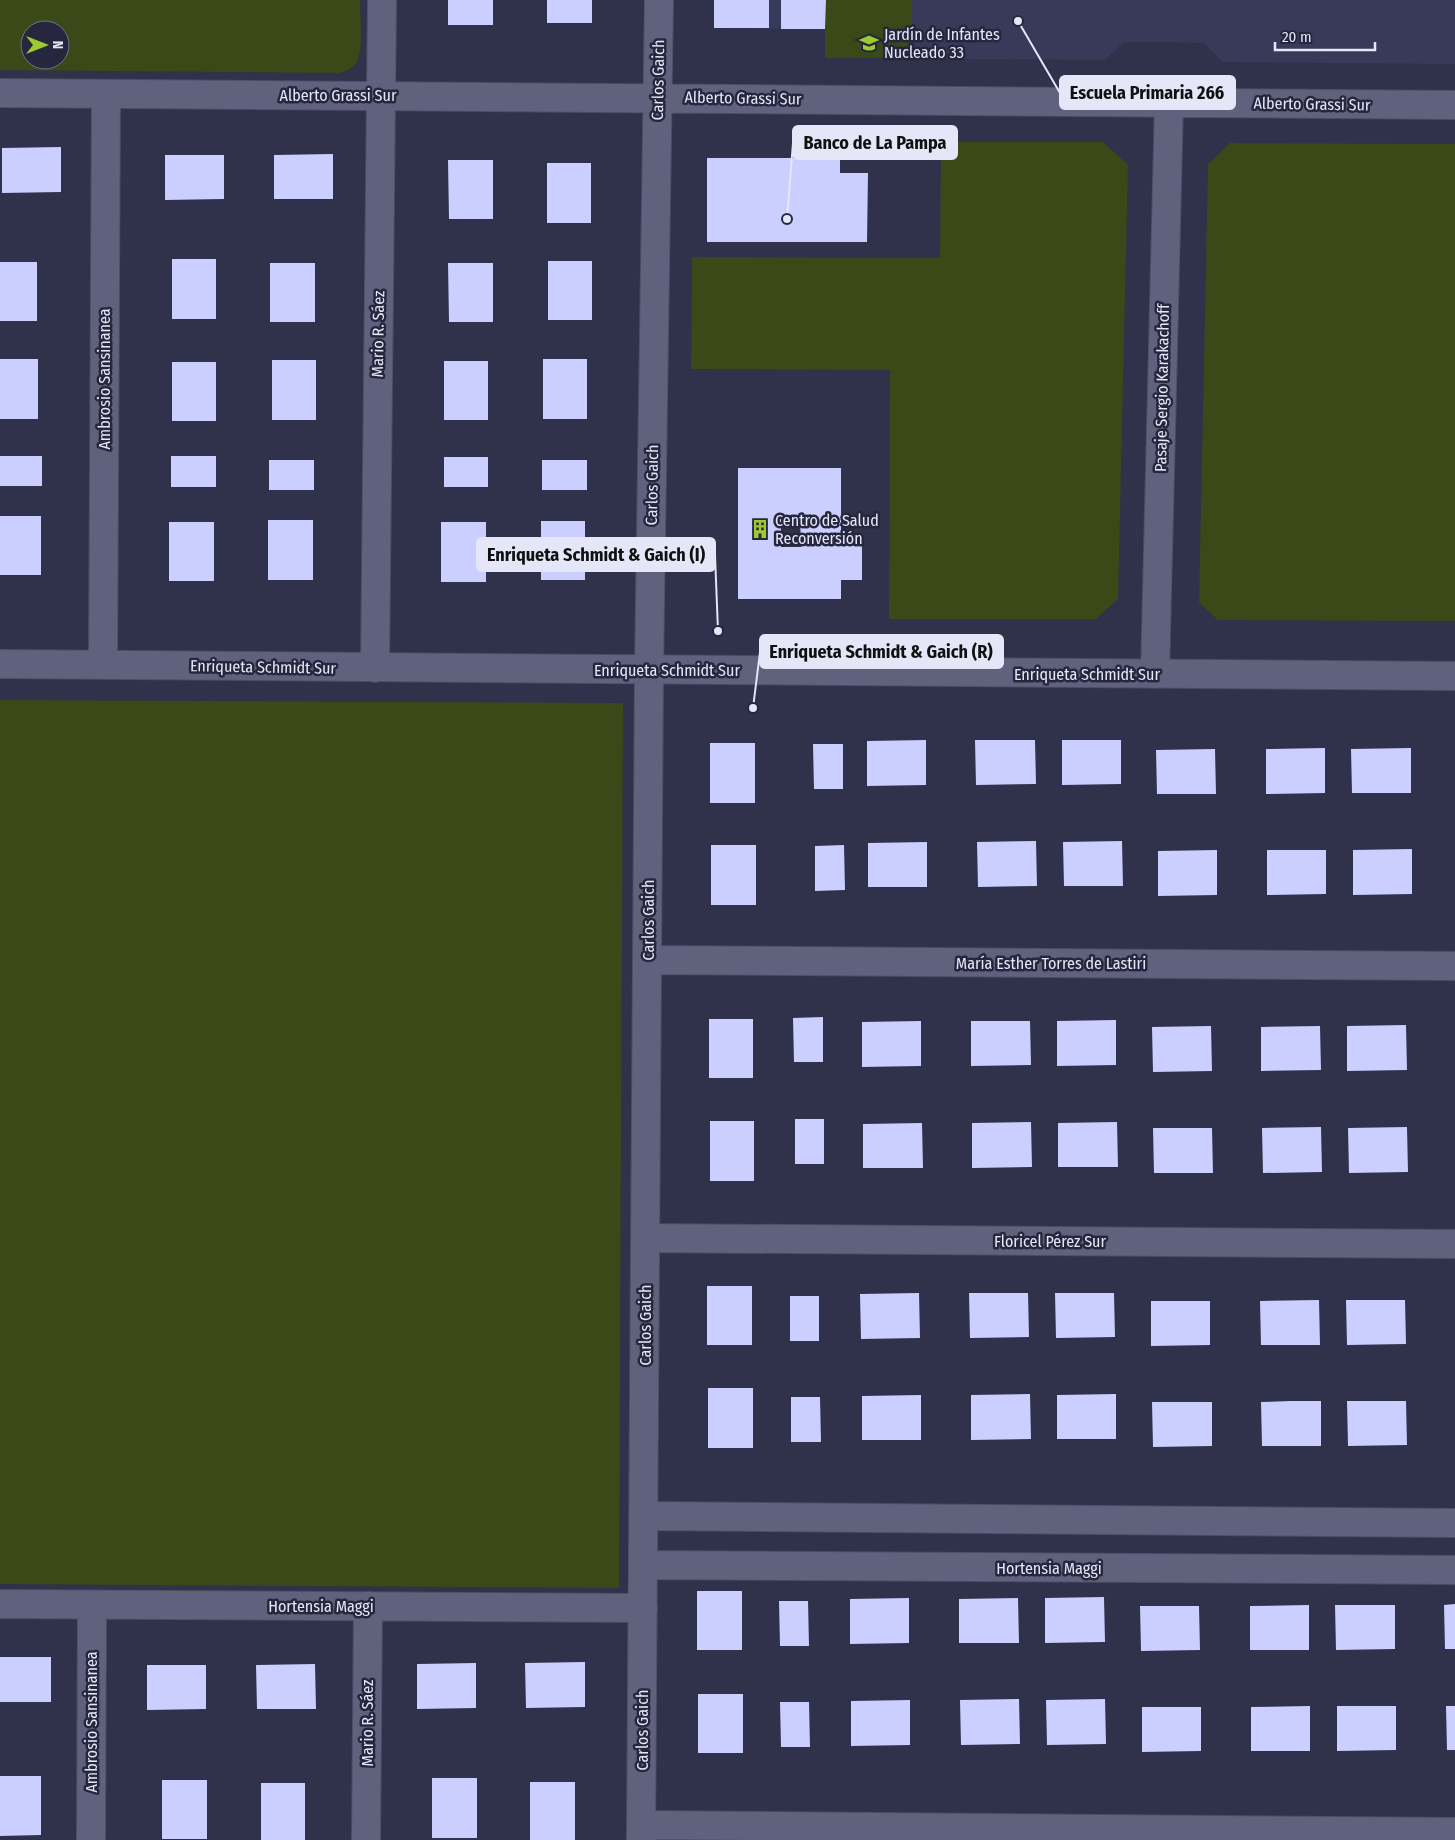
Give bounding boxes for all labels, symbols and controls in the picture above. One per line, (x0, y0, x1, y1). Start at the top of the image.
north arrow (20, 20, 70, 70)
scale bar (1275, 20, 1375, 52)
place label: Jardín de Infantes Nucleado 33 (884, 25, 1000, 62)
text: 20 m (1282, 28, 1312, 46)
school or university icon: Jardín de Infantes Nucleado 33 (858, 32, 880, 54)
street label: Carlos Gaich (648, 39, 668, 121)
text: N (49, 41, 66, 49)
callout: Escuela Primaria 266 (1060, 76, 1235, 109)
text: Escuela Primaria 266 (1070, 82, 1224, 104)
street label: Alberto Grassi Sur (280, 86, 397, 105)
street label: Alberto Grassi Sur (684, 87, 802, 109)
street label: Alberto Grassi Sur (1253, 93, 1371, 115)
callout: Banco de La Pampa (793, 126, 957, 159)
text: Banco de La Pampa (803, 132, 947, 154)
street label: Mario R. Sáez (368, 290, 388, 378)
street label: Pasaje Sergio Karakachoff (1151, 303, 1173, 472)
street label: Ambrosio Sansinanea (95, 308, 114, 450)
street label: Carlos Gaich (642, 444, 662, 526)
place label: Centro de Salud Reconversión (775, 511, 879, 548)
building icon: Centro de Salud Reconversión (749, 518, 771, 540)
callout: Enriqueta Schmidt & Gaich (I) (477, 538, 715, 571)
text: Enriqueta Schmidt & Gaich (I) (487, 544, 706, 566)
callout: Enriqueta Schmidt & Gaich (R) (760, 635, 1003, 668)
text: Enriqueta Schmidt & Gaich (R) (769, 641, 993, 663)
street label: Enriqueta Schmidt Sur (190, 656, 337, 678)
street label: Enriqueta Schmidt Sur (594, 661, 740, 680)
street label: Enriqueta Schmidt Sur (1014, 665, 1160, 684)
street label: Carlos Gaich (639, 880, 658, 960)
street label: María Esther Torres de Lastiri (956, 954, 1146, 973)
street label: Floricel Pérez Sur (994, 1232, 1106, 1251)
street label: Carlos Gaich (636, 1285, 655, 1365)
street label: Hortensia Maggi (996, 1559, 1102, 1578)
street label: Hortensia Maggi (268, 1597, 374, 1616)
street label: Ambrosio Sansinanea (82, 1651, 101, 1793)
street label: Mario R. Sáez (358, 1680, 377, 1766)
street label: Carlos Gaich (633, 1690, 652, 1770)

